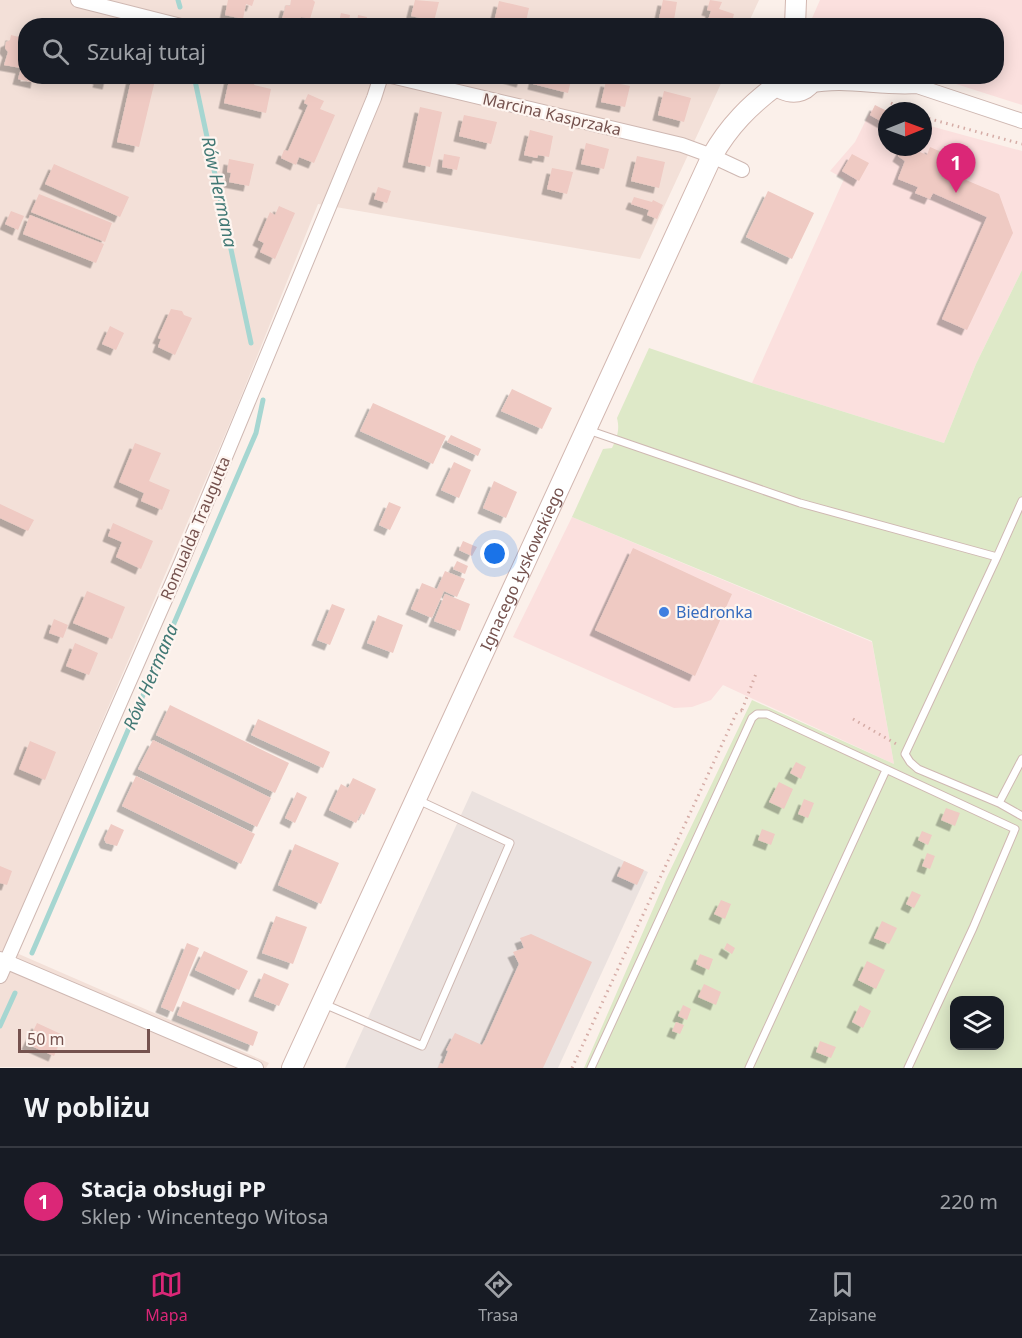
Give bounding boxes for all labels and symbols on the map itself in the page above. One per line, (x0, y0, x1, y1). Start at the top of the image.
street label: Marcina Kasprzaka (481, 87, 623, 141)
north arrow (878, 102, 932, 156)
water label: Rów Hermana (197, 134, 243, 249)
pin: 1 (936, 144, 976, 193)
street label: Romualda Traugutta (155, 453, 235, 603)
street label: Ignacego Łyskowskiego (475, 483, 569, 654)
your location (480, 539, 509, 568)
place label: Biedronka (676, 601, 753, 623)
marker: Biedronka (657, 605, 671, 619)
water label: Rów Hermana (117, 620, 183, 733)
scale bar (18, 1026, 150, 1054)

